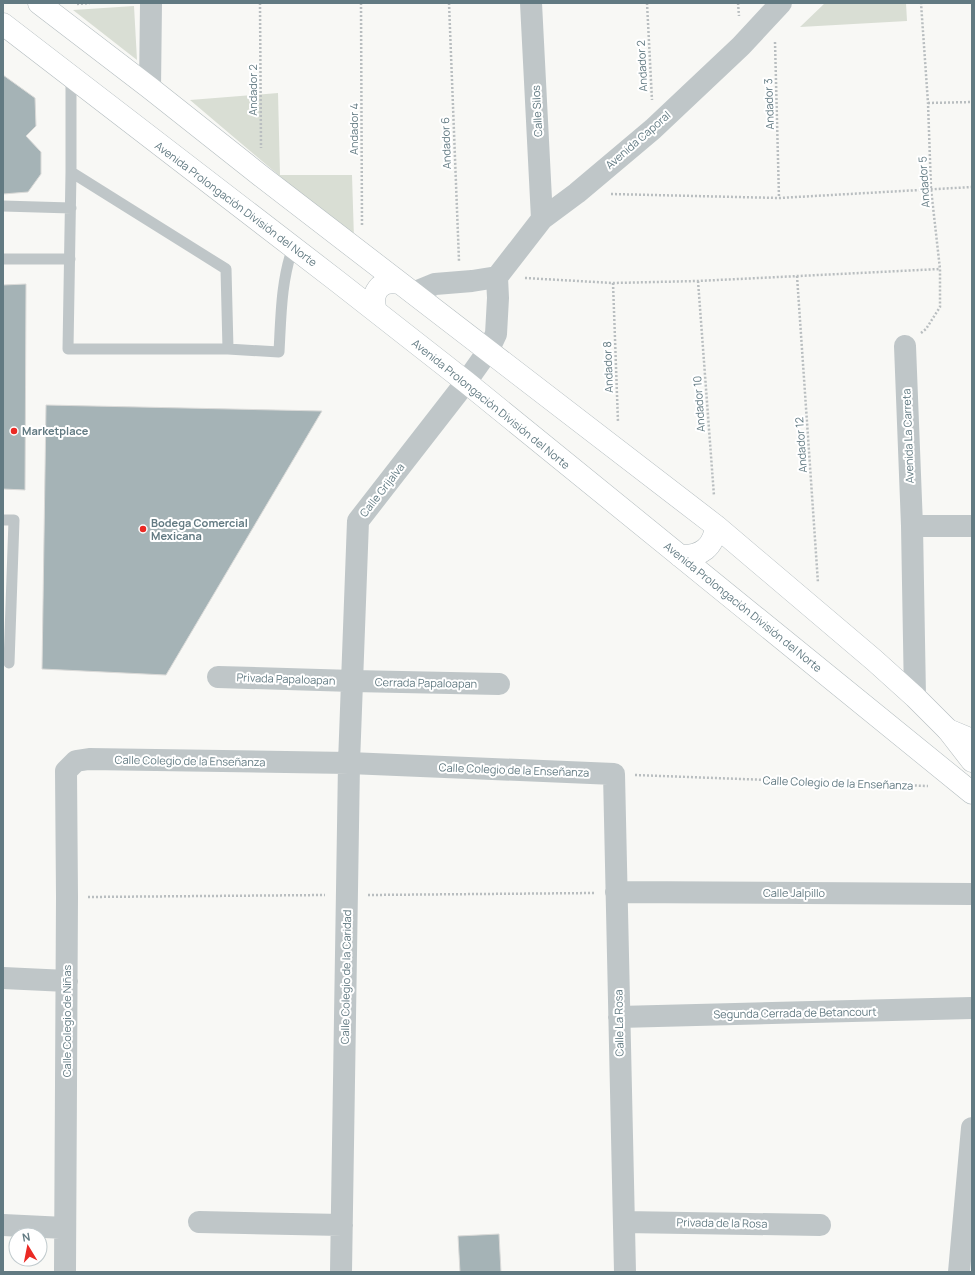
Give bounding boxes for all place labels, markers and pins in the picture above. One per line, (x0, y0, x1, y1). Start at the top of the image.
place label: Marketplace (22, 423, 89, 438)
marker: Marketplace (9, 426, 19, 436)
place label: Bodega Comercial Mexicana (151, 515, 248, 543)
marker: Bodega Comercial Mexicana (138, 524, 148, 534)

